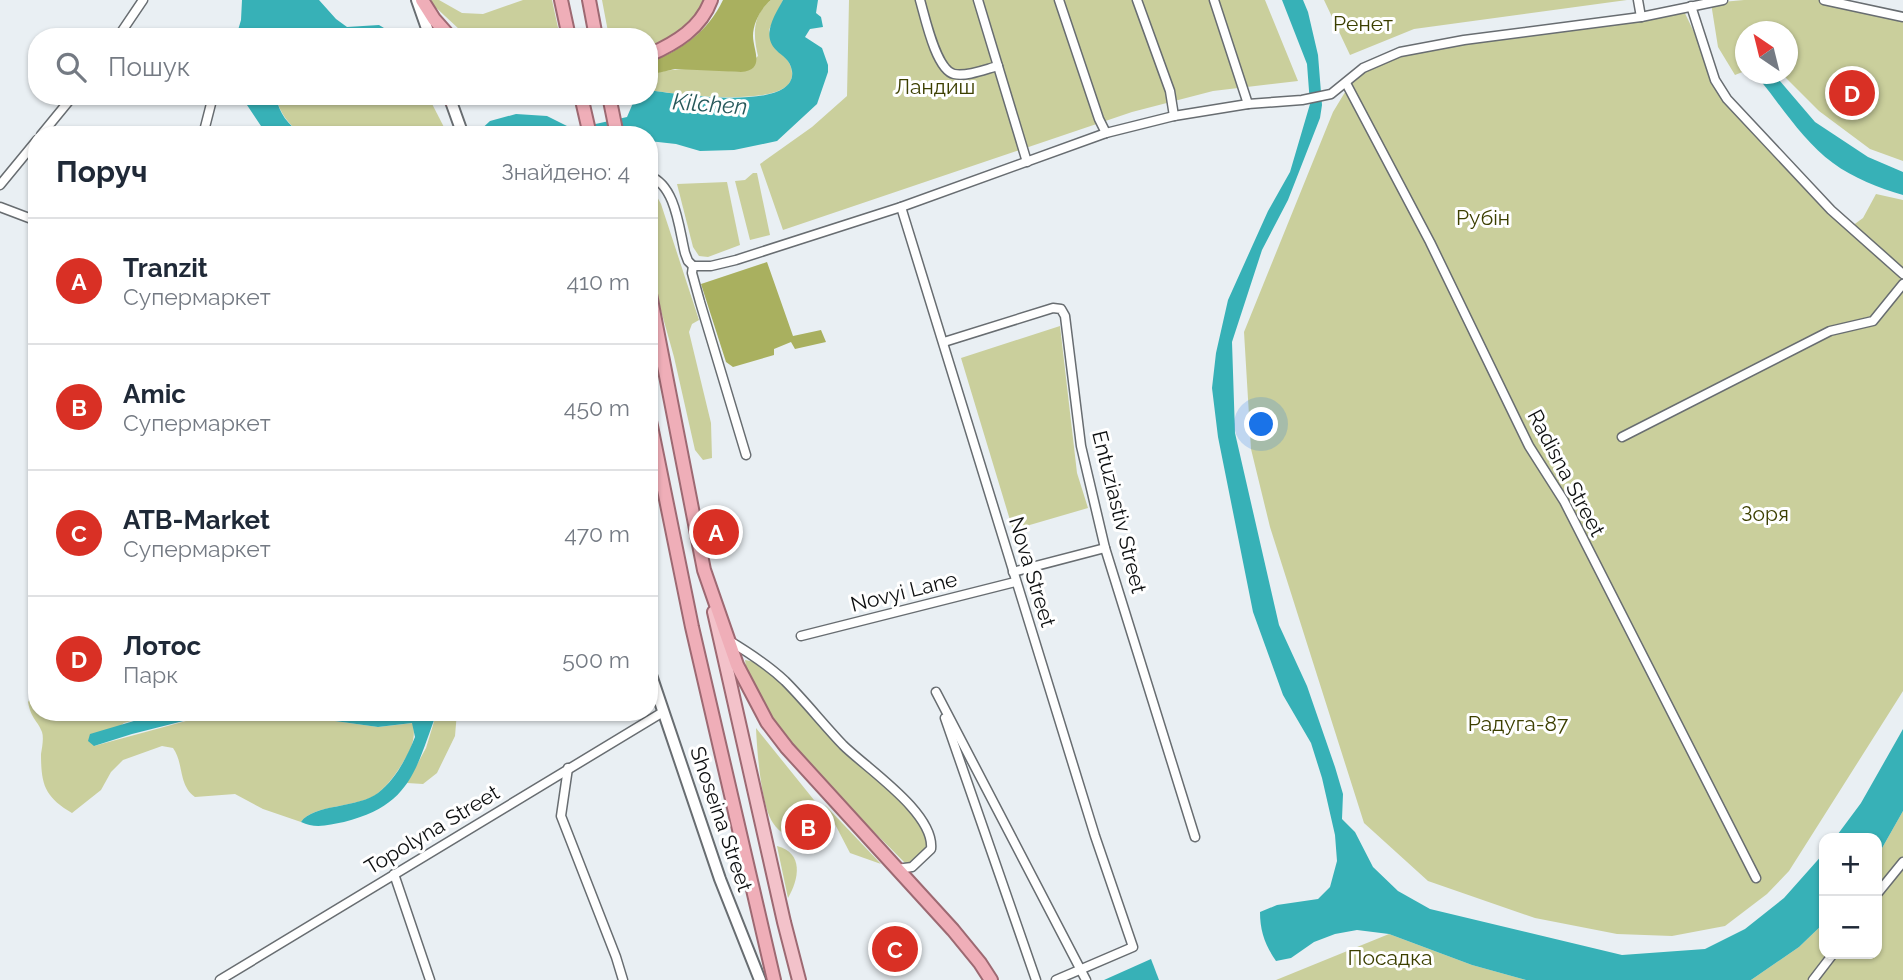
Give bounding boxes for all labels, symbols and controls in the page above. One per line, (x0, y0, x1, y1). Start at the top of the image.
park label: Ренет (1333, 11, 1393, 36)
north arrow (1735, 21, 1798, 84)
search box (28, 28, 658, 105)
icon: search (52, 48, 90, 86)
text: Пошук (108, 52, 190, 82)
pin: D (1829, 67, 1875, 119)
park label: Ландиш (895, 74, 975, 99)
water label: Kilchen (672, 87, 748, 120)
text: Поруч (56, 154, 147, 189)
text: Знайдено: 4 (501, 158, 630, 185)
park label: Рубін (1456, 205, 1510, 230)
text: Tranzit (123, 253, 208, 283)
text: A (71, 268, 87, 295)
text: 410 m (567, 268, 630, 295)
text: Супермаркет (123, 283, 271, 310)
text: Amic (123, 379, 186, 409)
text: B (71, 394, 87, 421)
text: 450 m (564, 394, 630, 421)
street label: Radisna Street (1523, 405, 1610, 540)
your location (1244, 407, 1278, 441)
text: Супермаркет (123, 409, 271, 436)
street label: Entuziastiv Street (1087, 428, 1152, 596)
park label: Зоря (1741, 501, 1789, 526)
text: ATB-Market (123, 505, 270, 535)
pin: A (693, 506, 739, 558)
street label: Nova Street (1004, 514, 1061, 630)
text: C (71, 520, 87, 547)
text: 470 m (564, 520, 630, 547)
text: Супермаркет (123, 535, 271, 562)
street label: Novyi Lane (848, 566, 960, 617)
text: Лотос (123, 631, 201, 661)
text: D (71, 646, 87, 673)
text: 500 m (562, 646, 630, 673)
text: Парк (123, 661, 178, 688)
park label: Радуга-87 (1468, 711, 1569, 736)
street label: Shoseina Street (685, 743, 758, 895)
street label: Topolyna Street (360, 780, 504, 880)
pin: B (785, 801, 831, 853)
map controls (1819, 833, 1882, 959)
button: + (1819, 833, 1882, 896)
button: − (1819, 896, 1882, 959)
pin: C (872, 923, 918, 975)
park label: Посадка (1348, 945, 1432, 970)

